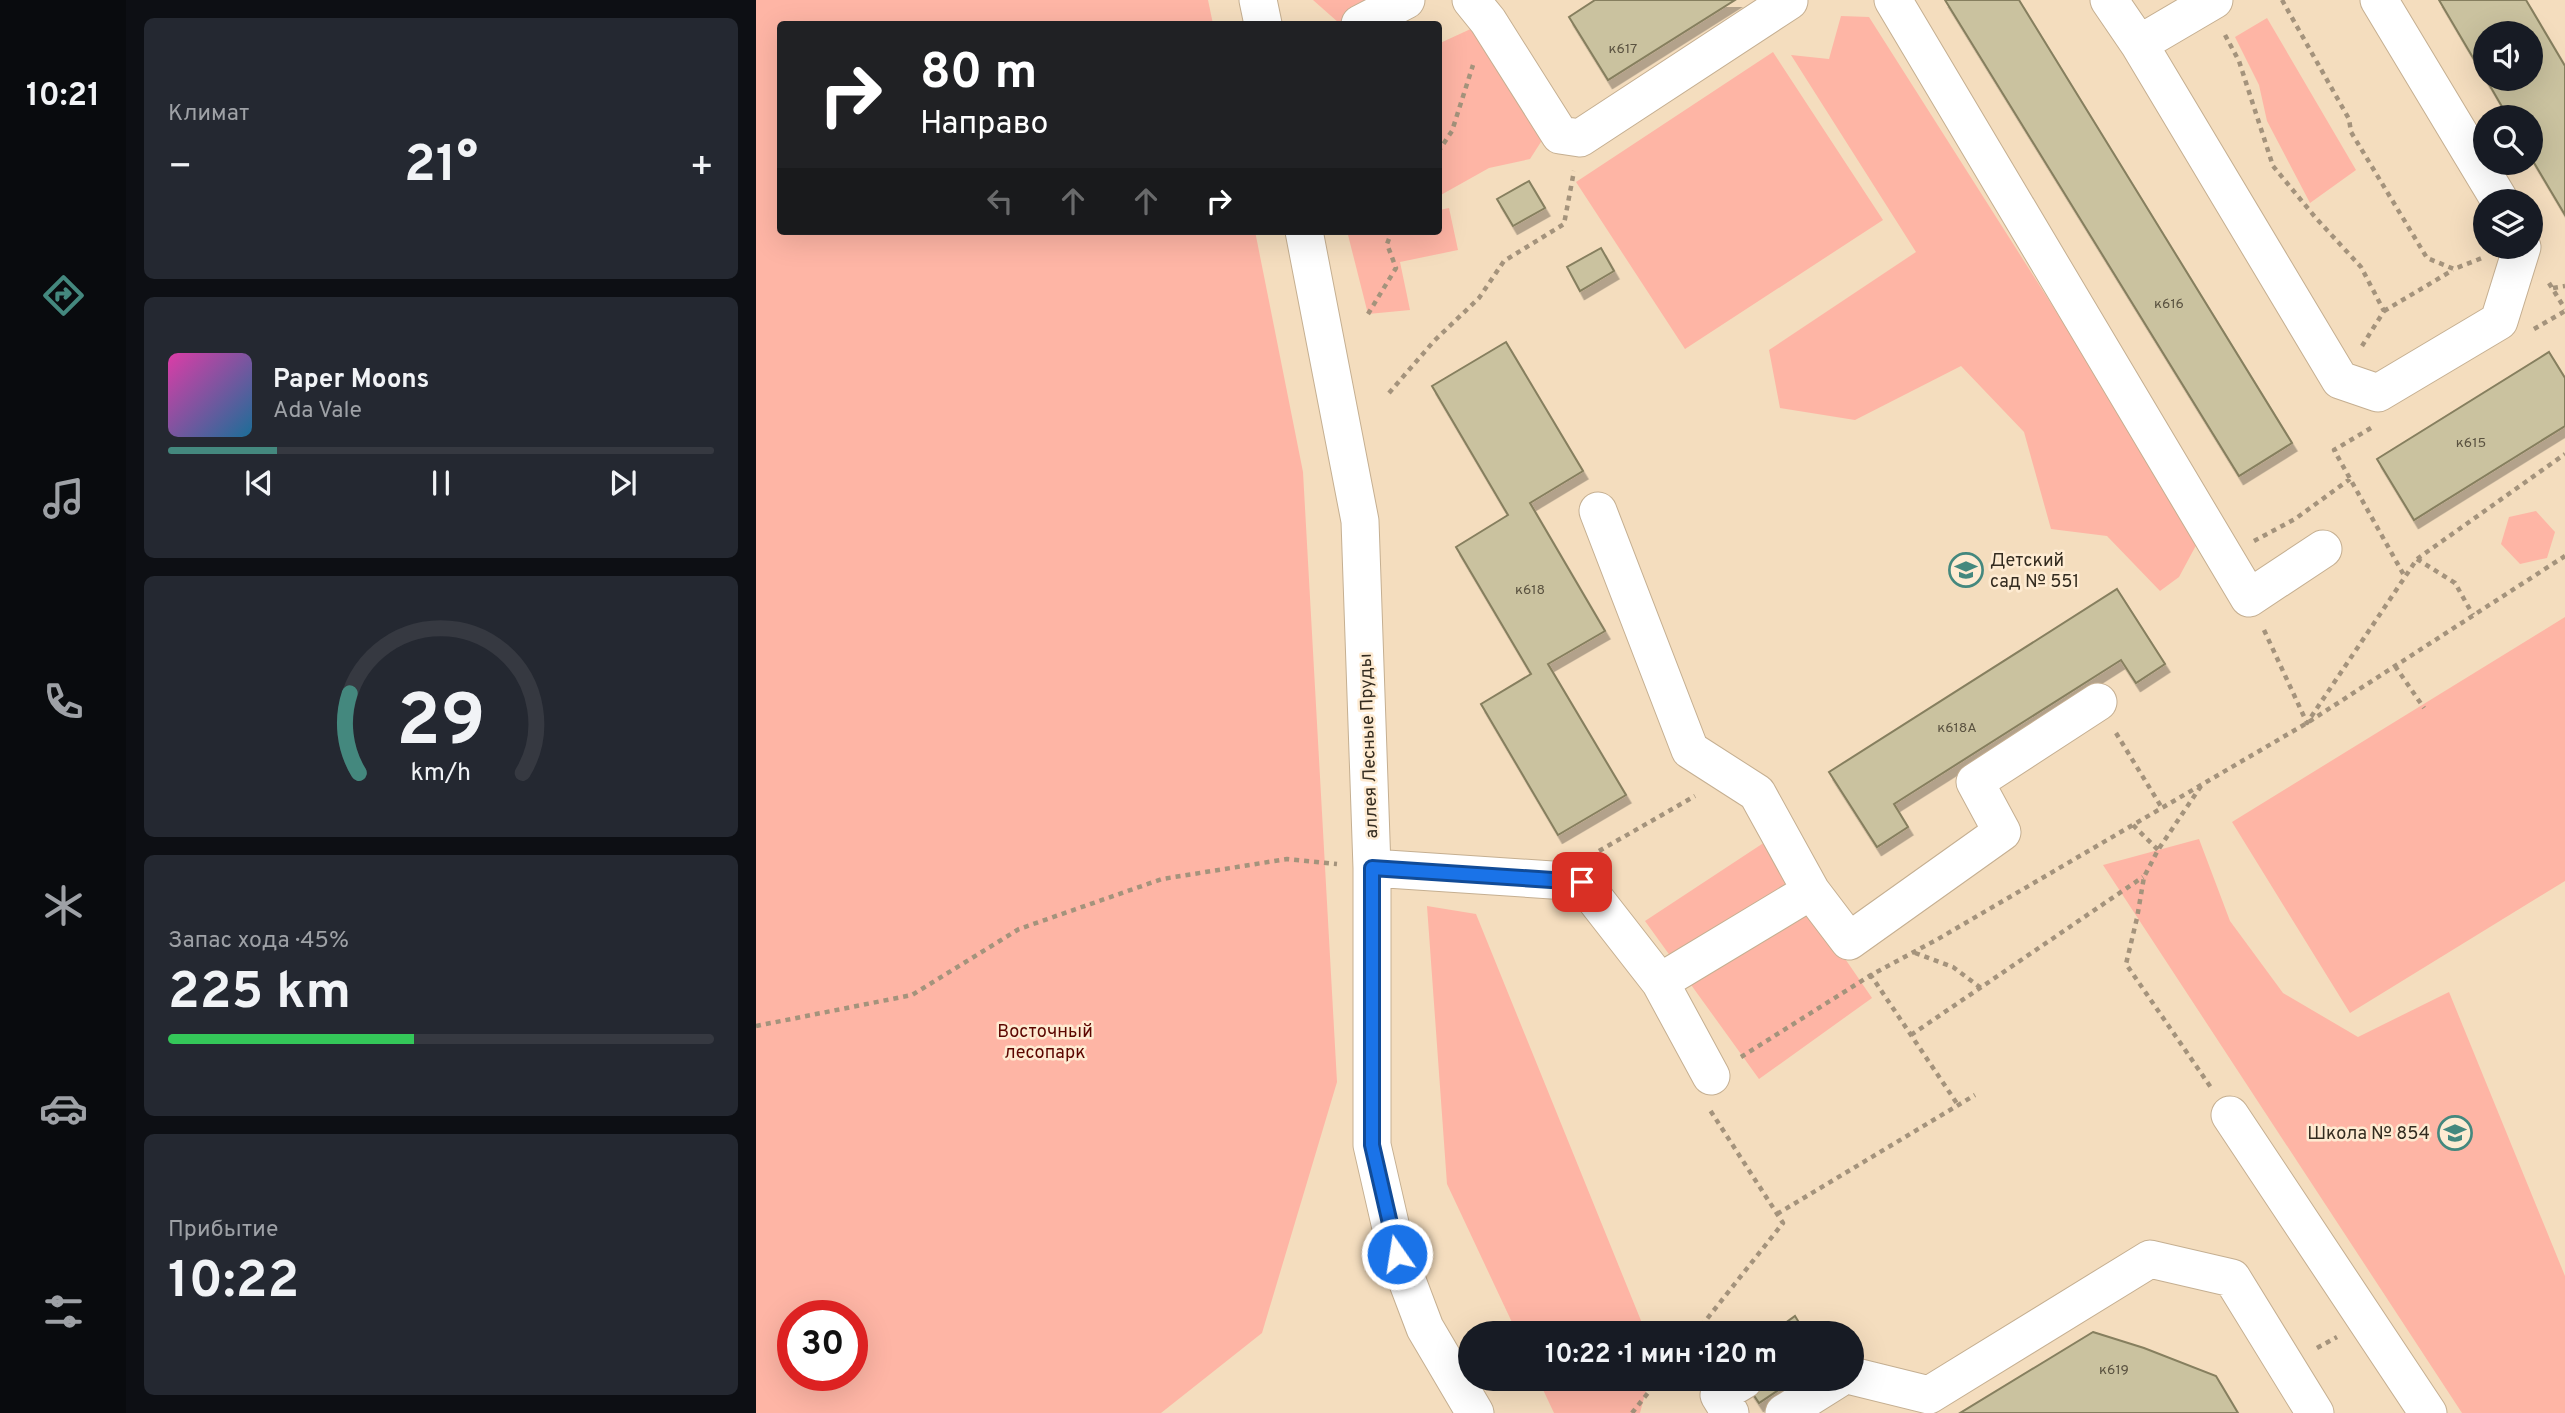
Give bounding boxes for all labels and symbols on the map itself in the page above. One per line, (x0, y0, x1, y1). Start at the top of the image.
house number: к617 (1609, 41, 1637, 58)
house number: к616 (2154, 296, 2184, 313)
house number: к615 (2456, 435, 2486, 452)
place label: Детский сад № 551 (1990, 550, 2079, 594)
school or university icon: Детский сад № 551 (1947, 551, 1985, 589)
house number: к618 (1515, 582, 1545, 599)
street label: аллея Лесные Пруды (1355, 653, 1384, 839)
house number: к618А (1937, 720, 1977, 737)
pin (1552, 852, 1612, 912)
park label: Восточный лесопарк (997, 1021, 1093, 1065)
school or university icon: Школа № 854 (2436, 1114, 2474, 1152)
place label: Школа № 854 (2307, 1123, 2430, 1146)
position arrow (1360, 1217, 1434, 1291)
speed limit sign: 30 (777, 1300, 868, 1391)
house number: к619 (2099, 1362, 2129, 1379)

